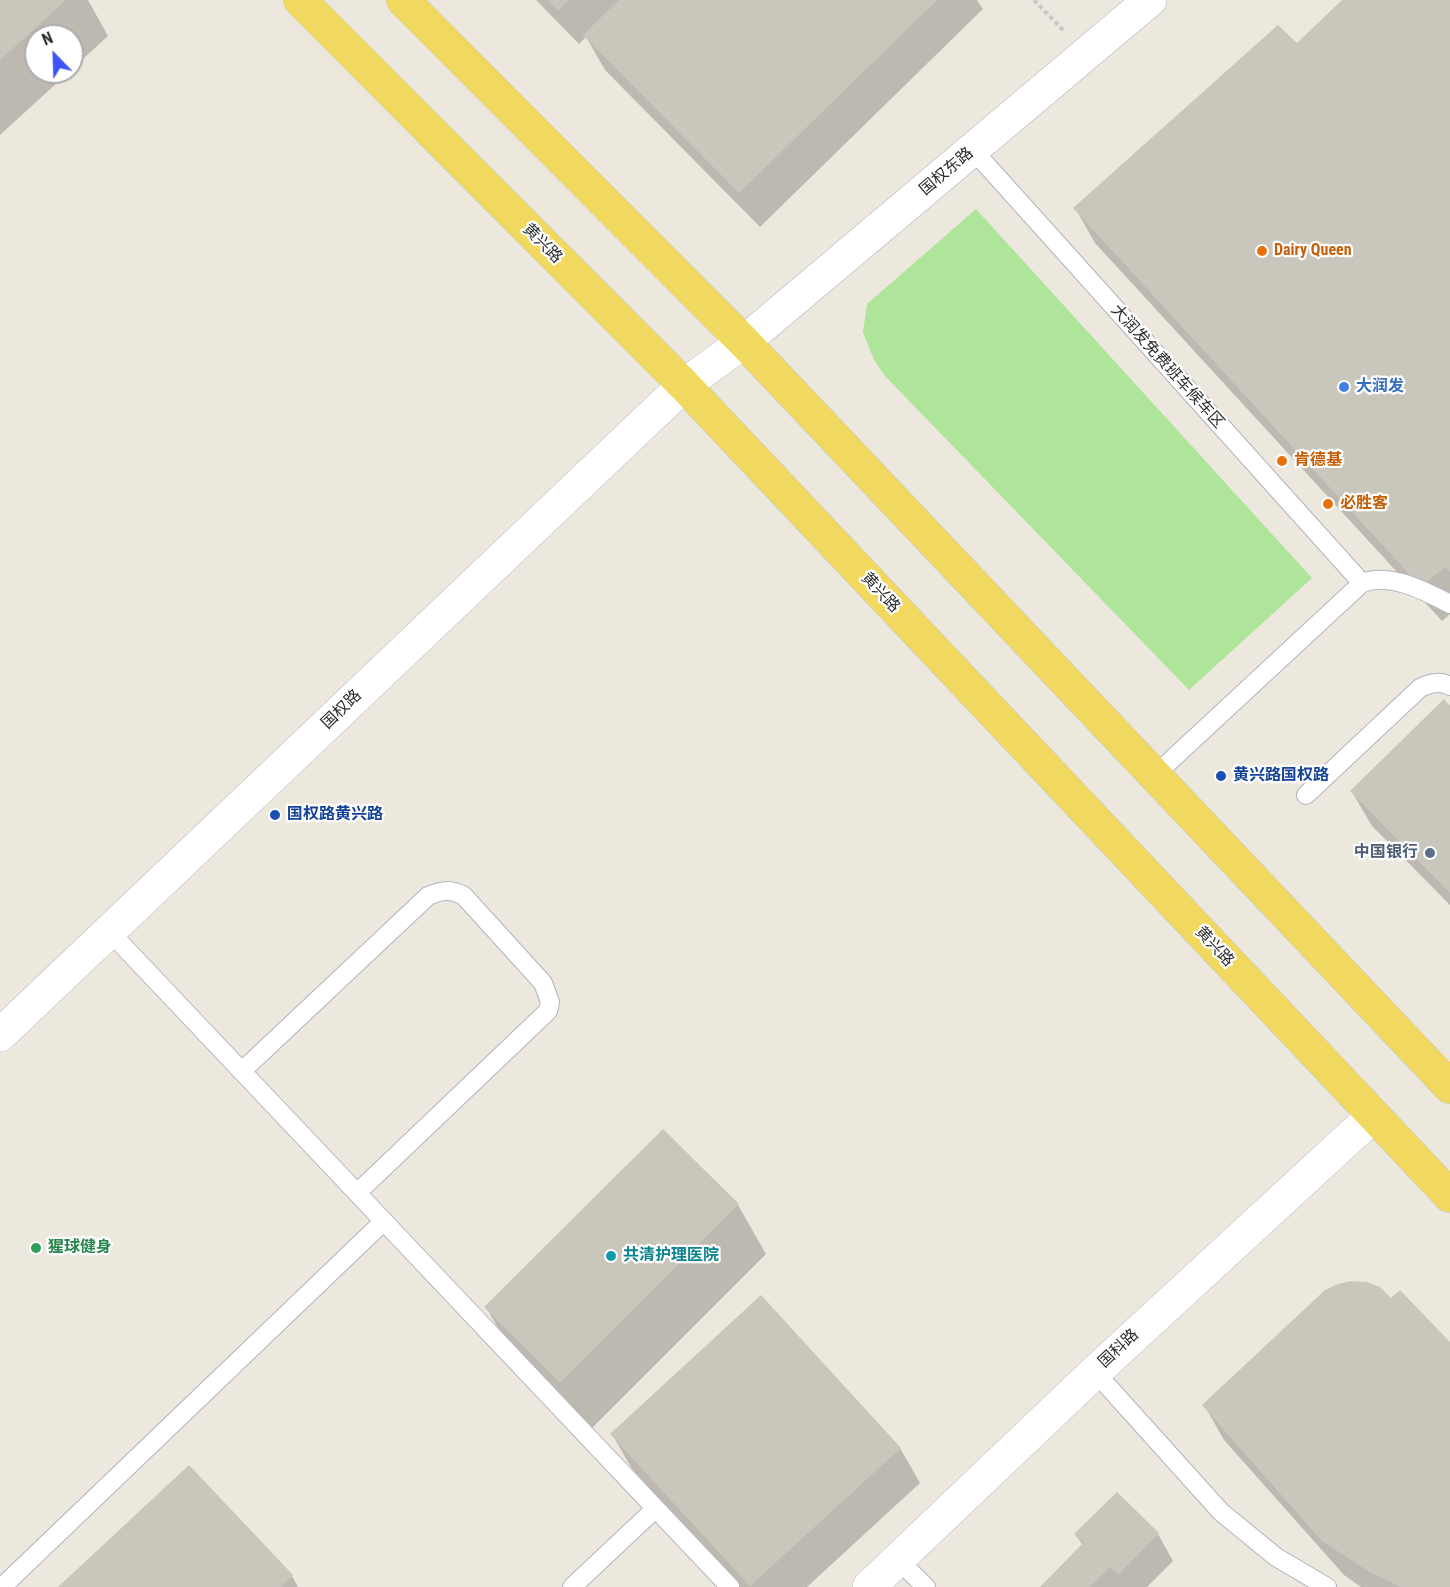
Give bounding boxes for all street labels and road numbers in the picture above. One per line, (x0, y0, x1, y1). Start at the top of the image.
street label: 国权东路 (916, 144, 978, 200)
street label: 黄兴路 (518, 220, 566, 268)
street label: 大润发免费班车候车区 (1106, 301, 1228, 433)
street label: 黄兴路 (857, 569, 903, 617)
street label: 国权路 (318, 686, 366, 734)
street label: 黄兴路 (1191, 923, 1237, 971)
street label: 国科路 (1095, 1326, 1143, 1372)

